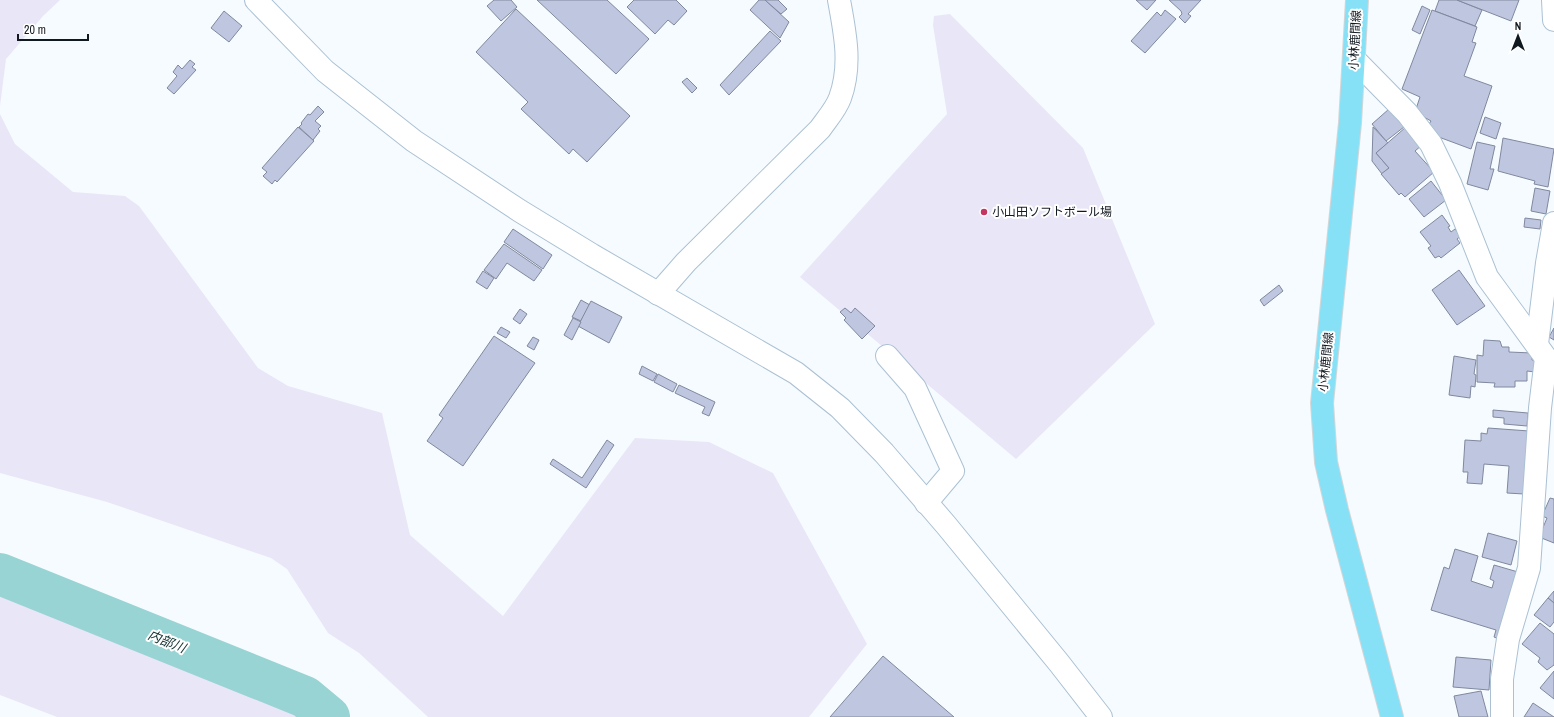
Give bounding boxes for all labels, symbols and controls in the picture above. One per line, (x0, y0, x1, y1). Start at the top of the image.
street label: 小林鹿間線 (1345, 10, 1365, 70)
scale bar (18, 16, 88, 42)
north arrow (1498, 16, 1538, 56)
text: N (1515, 19, 1521, 33)
text: 20 m (24, 22, 46, 38)
place label: 小山田ソフトボール場 (992, 204, 1112, 220)
marker: 小山田ソフトボール場 (979, 207, 989, 217)
street label: 小林鹿間線 (1315, 331, 1337, 393)
water label: 内部川 (146, 626, 190, 657)

